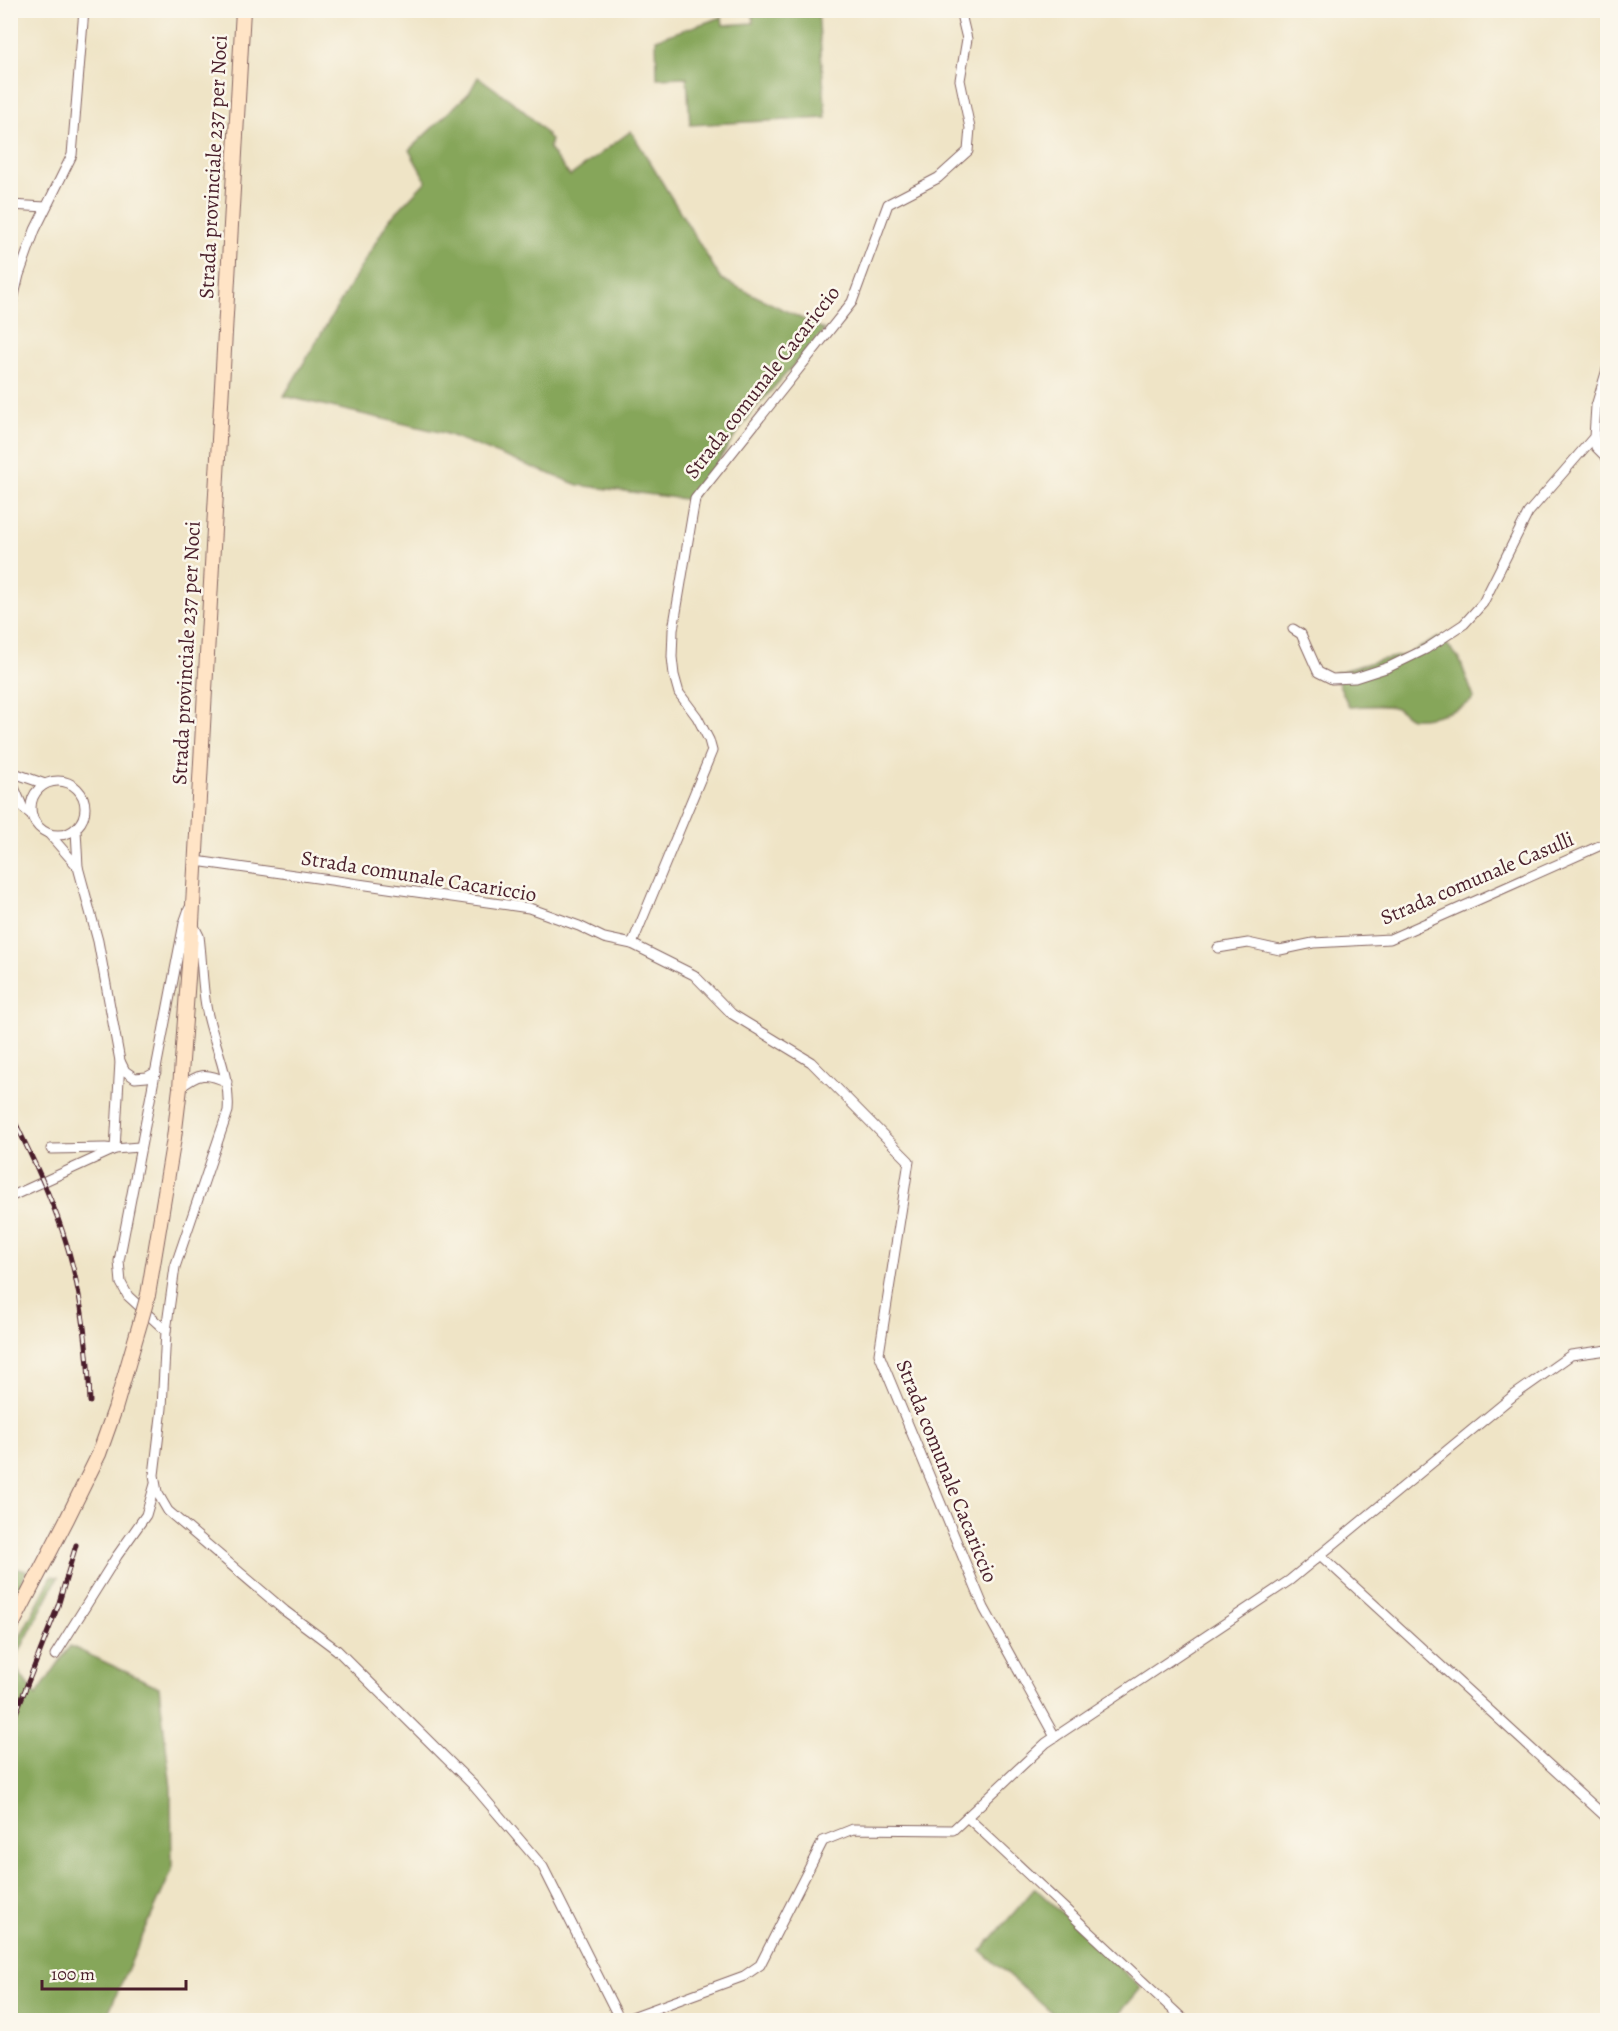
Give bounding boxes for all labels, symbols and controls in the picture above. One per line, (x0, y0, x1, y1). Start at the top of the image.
street label: Strada provinciale 237 per Noci (192, 34, 234, 300)
street label: Strada comunale Cacariccio (678, 280, 846, 484)
street label: Strada provinciale 237 per Noci (165, 520, 207, 786)
street label: Strada comunale Casulli (1376, 825, 1578, 931)
street label: Strada comunale Cacariccio (299, 844, 539, 908)
street label: Strada comunale Cacariccio (889, 1355, 1005, 1587)
scale bar (42, 1953, 186, 1991)
text: 100 m (51, 1962, 95, 1986)

